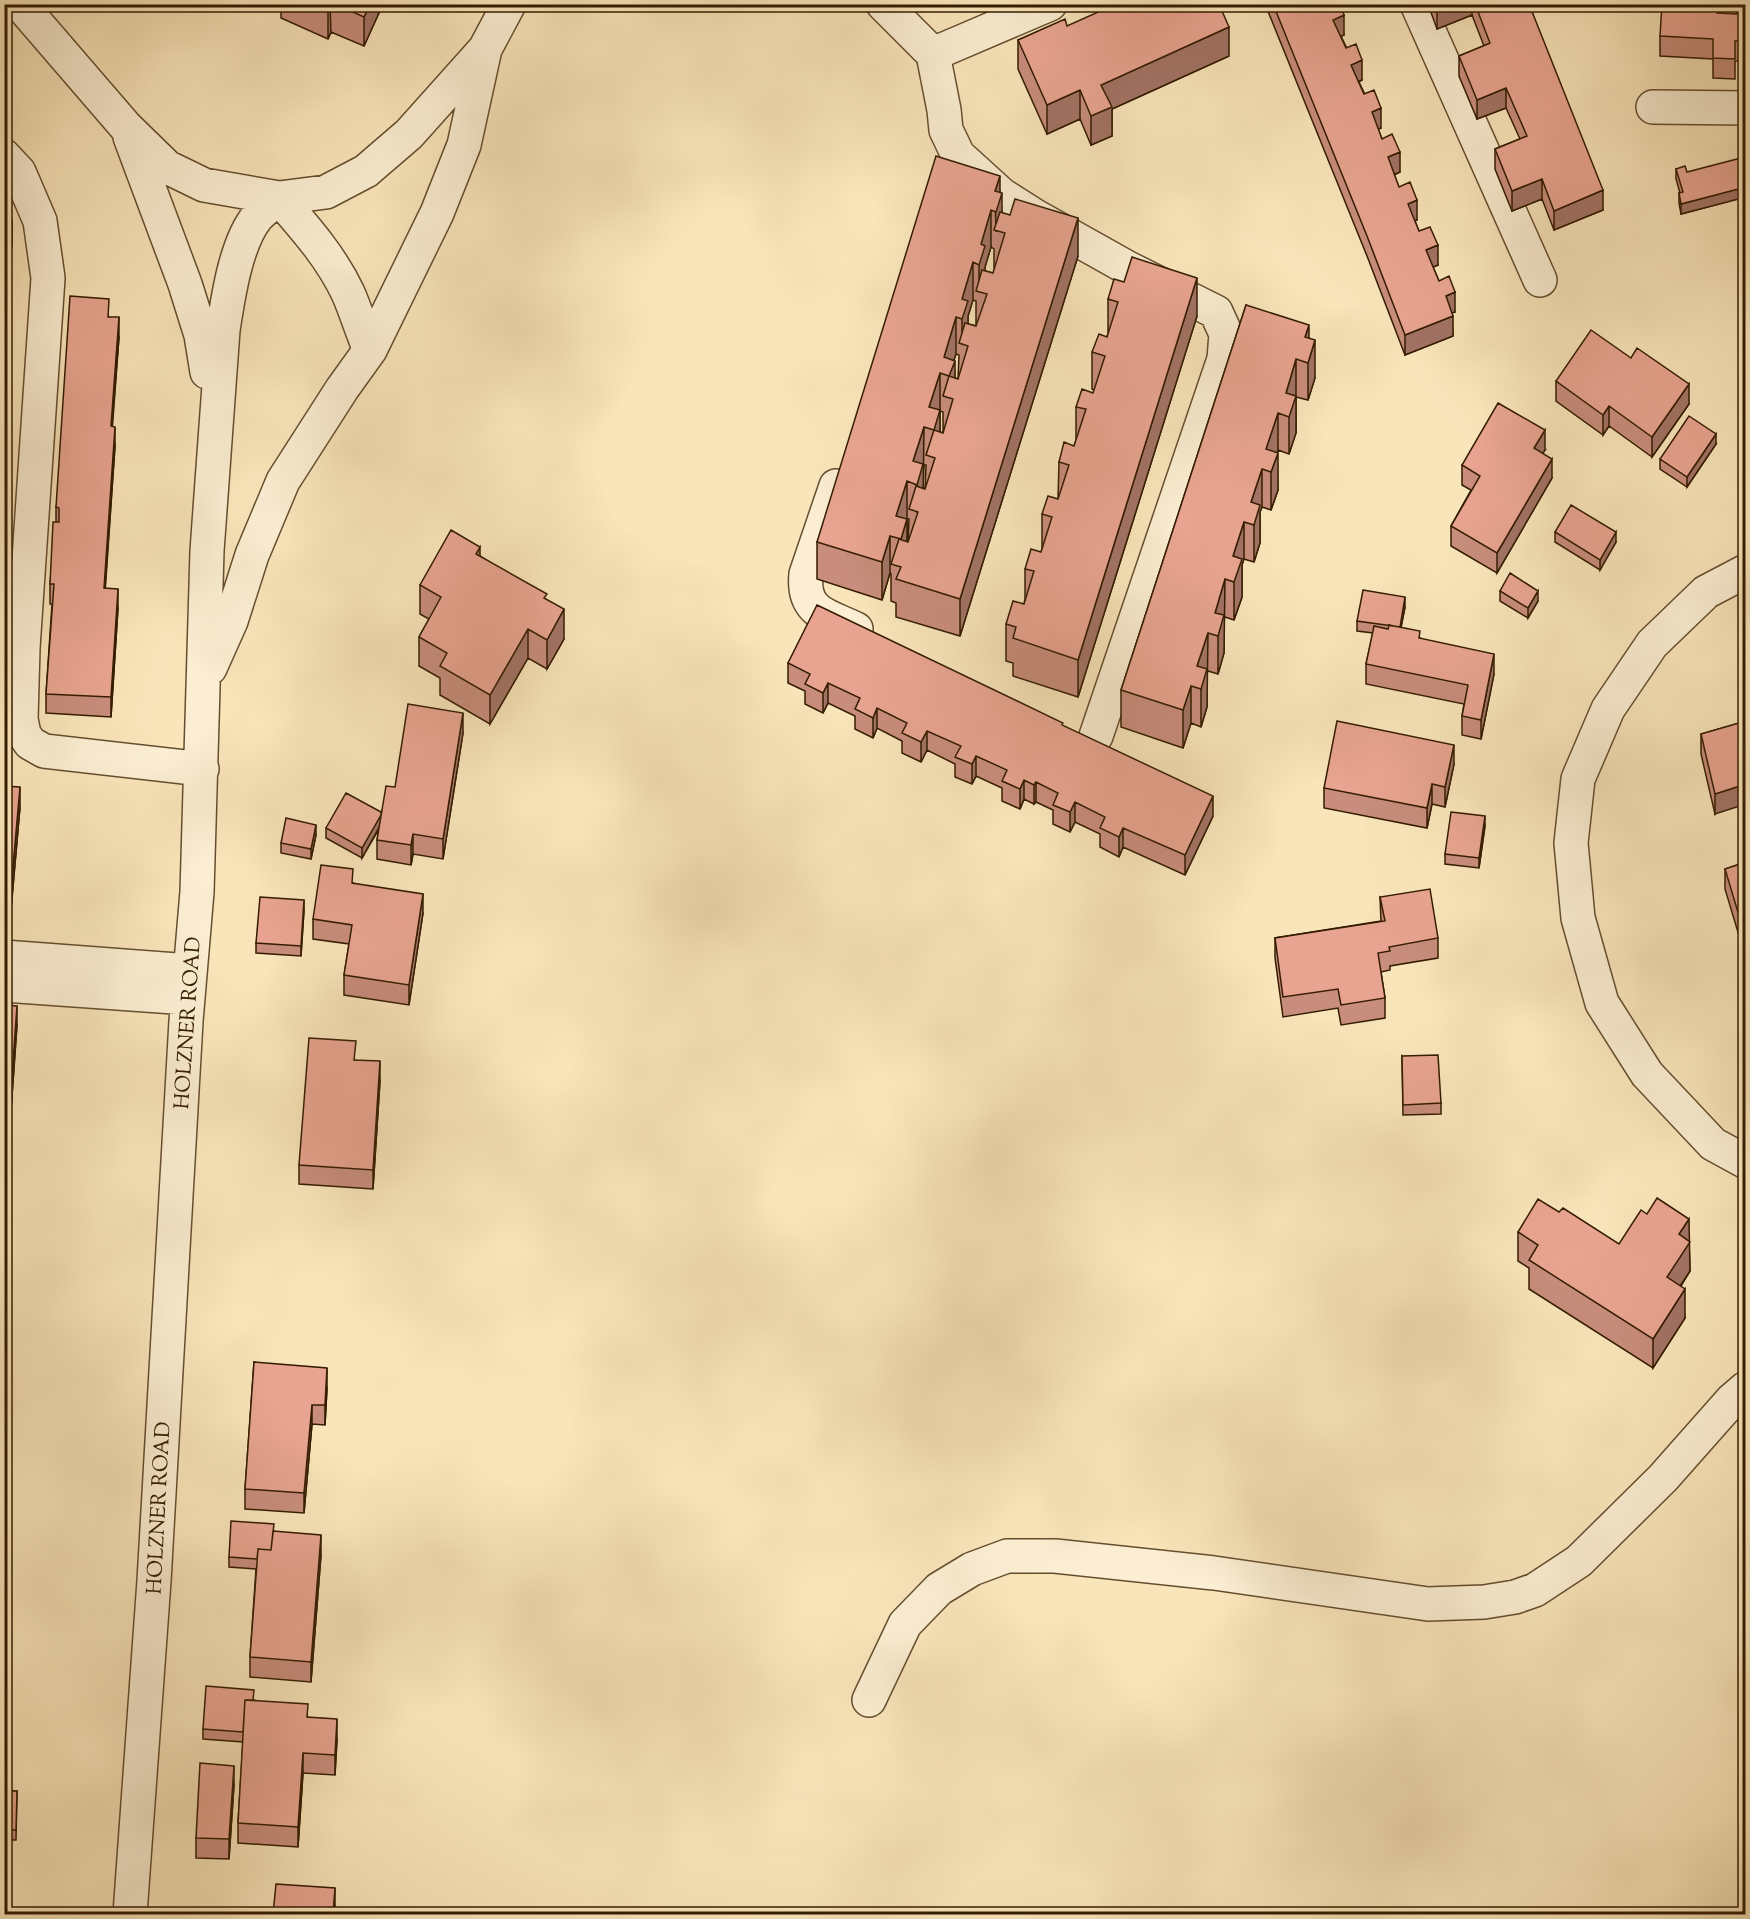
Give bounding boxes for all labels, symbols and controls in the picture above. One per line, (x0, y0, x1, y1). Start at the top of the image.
street label: HOLZNER ROAD (168, 936, 210, 1110)
street label: HOLZNER ROAD (140, 1421, 180, 1595)

